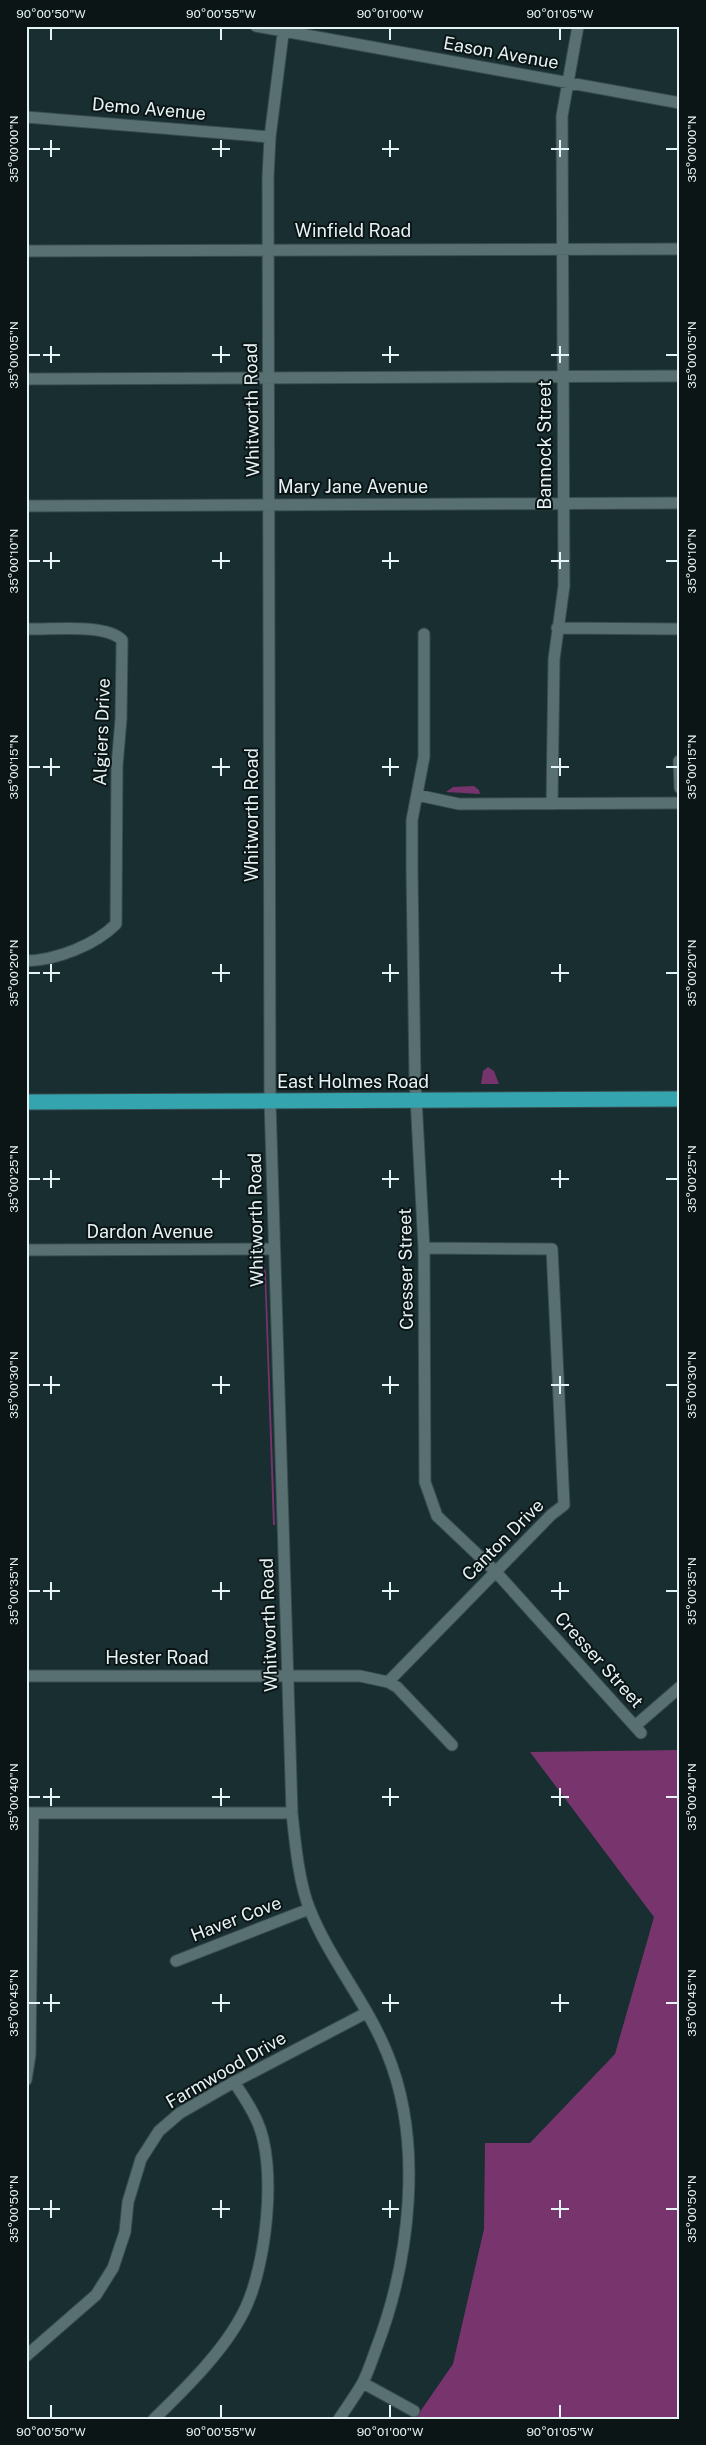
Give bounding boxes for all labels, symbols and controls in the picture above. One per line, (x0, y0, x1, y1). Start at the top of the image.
text: 90°00'50"W (16, 7, 86, 21)
text: 90°00'55"W (186, 7, 256, 21)
text: 90°01'00"W (357, 7, 424, 21)
text: 90°01'05"W (526, 7, 594, 21)
street label: Eason Avenue (442, 32, 560, 73)
street label: Demo Avenue (91, 93, 207, 124)
text: 35°00'00"N (7, 115, 21, 183)
text: 35°00'00"N (685, 115, 699, 183)
street label: Winfield Road (295, 220, 411, 241)
text: 35°00'05"N (7, 321, 21, 389)
text: 35°00'05"N (685, 321, 699, 389)
street label: Whitworth Road (240, 343, 263, 477)
street label: Bannock Street (534, 380, 555, 510)
street label: Mary Jane Avenue (278, 476, 428, 497)
text: 35°00'10"N (7, 529, 21, 593)
text: 35°00'10"N (685, 529, 699, 593)
street label: Algiers Drive (89, 678, 114, 786)
text: 35°00'15"N (7, 734, 21, 800)
text: 35°00'15"N (685, 734, 699, 800)
street label: Whitworth Road (241, 748, 262, 882)
text: 35°00'20"N (7, 939, 21, 1007)
text: 35°00'20"N (685, 939, 699, 1007)
street label: East Holmes Road (277, 1071, 429, 1092)
text: 35°00'25"N (7, 1145, 21, 1213)
text: 35°00'25"N (685, 1145, 699, 1213)
street label: Whitworth Road (244, 1153, 267, 1287)
street label: Cresser Street (394, 1208, 417, 1330)
street label: Dardon Avenue (87, 1221, 213, 1242)
text: 35°00'30"N (7, 1351, 21, 1419)
text: 35°00'30"N (685, 1351, 699, 1419)
street label: Canton Drive (457, 1494, 548, 1585)
text: 35°00'35"N (7, 1557, 21, 1625)
text: 35°00'35"N (685, 1557, 699, 1625)
street label: Whitworth Road (256, 1558, 281, 1692)
street label: Cresser Street (551, 1607, 648, 1712)
street label: Hester Road (105, 1647, 209, 1668)
text: 35°00'40"N (7, 1763, 21, 1831)
text: 35°00'40"N (685, 1763, 699, 1831)
street label: Haver Cove (188, 1892, 284, 1945)
text: 35°00'45"N (7, 1969, 21, 2037)
text: 35°00'45"N (685, 1969, 699, 2037)
street label: Farmwood Drive (162, 2027, 290, 2112)
text: 35°00'50"N (7, 2175, 21, 2243)
text: 35°00'50"N (685, 2175, 699, 2243)
text: 90°00'50"W (16, 2425, 86, 2439)
text: 90°00'55"W (186, 2425, 256, 2439)
text: 90°01'00"W (357, 2425, 424, 2439)
text: 90°01'05"W (526, 2425, 594, 2439)

